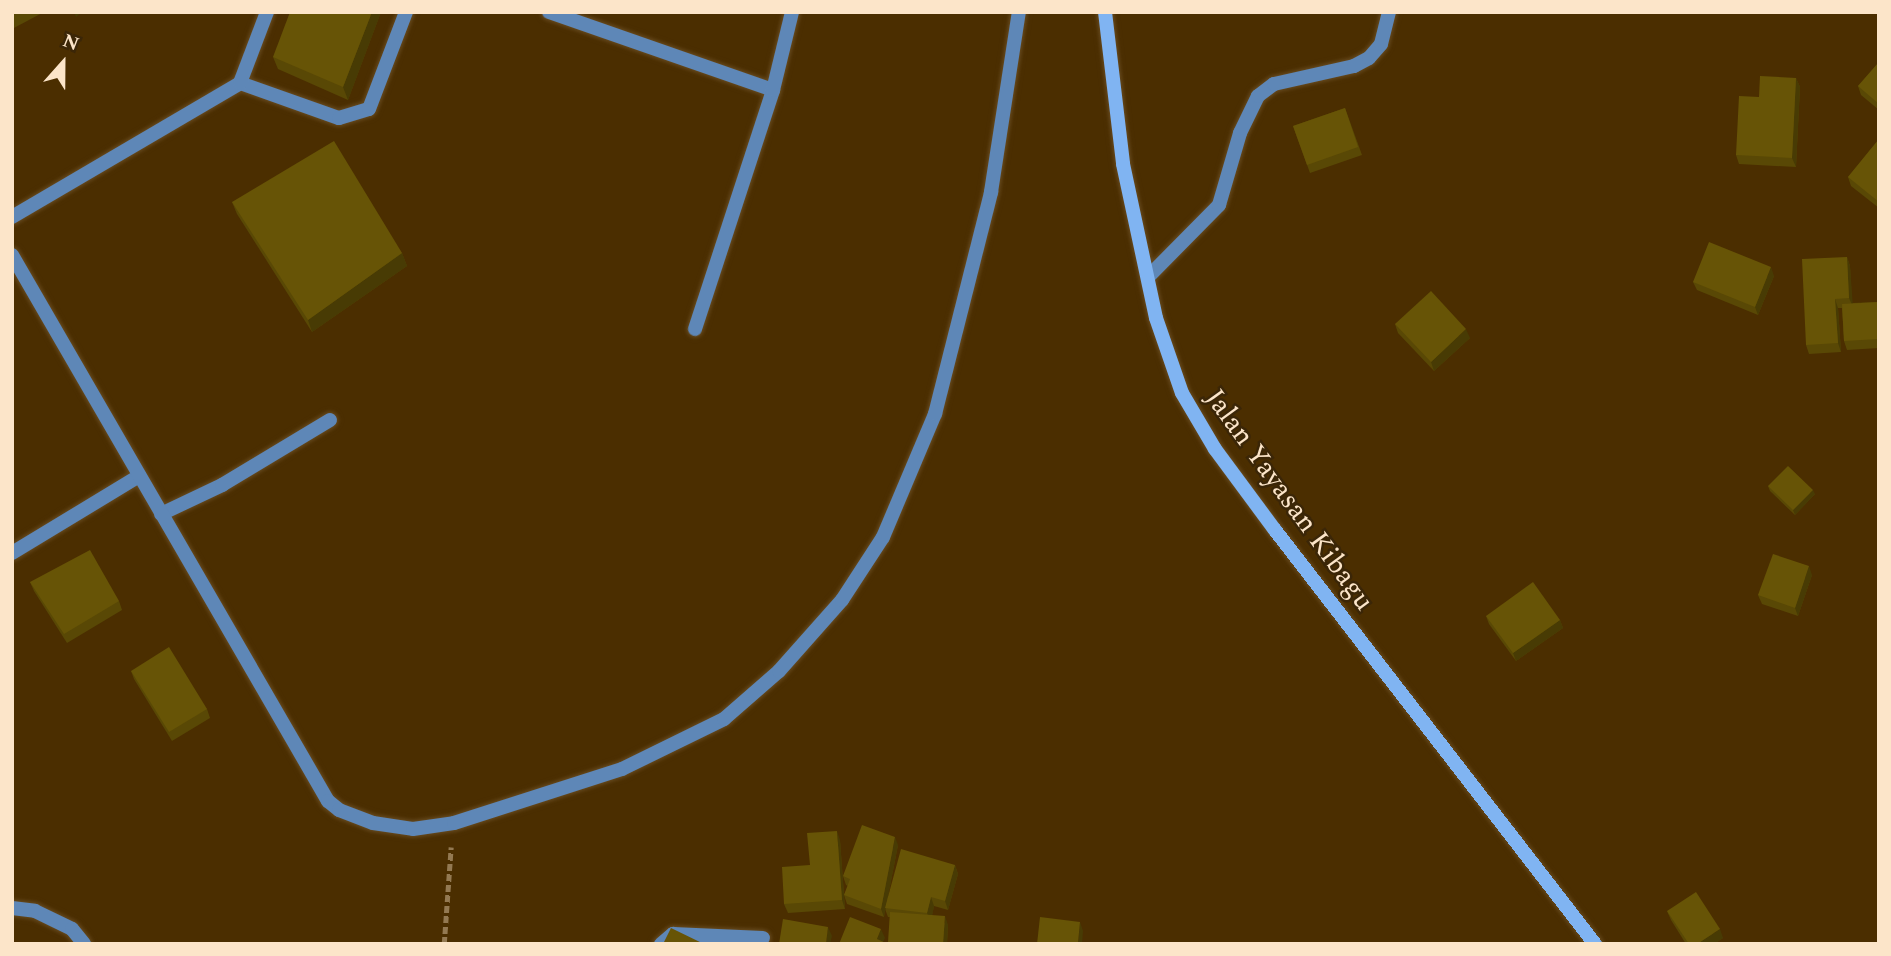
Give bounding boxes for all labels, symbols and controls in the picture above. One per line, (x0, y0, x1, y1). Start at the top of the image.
text: N (58, 27, 83, 59)
north arrow (28, 28, 98, 98)
street label: Jalan Yayasan Kibagu (1197, 383, 1381, 617)

